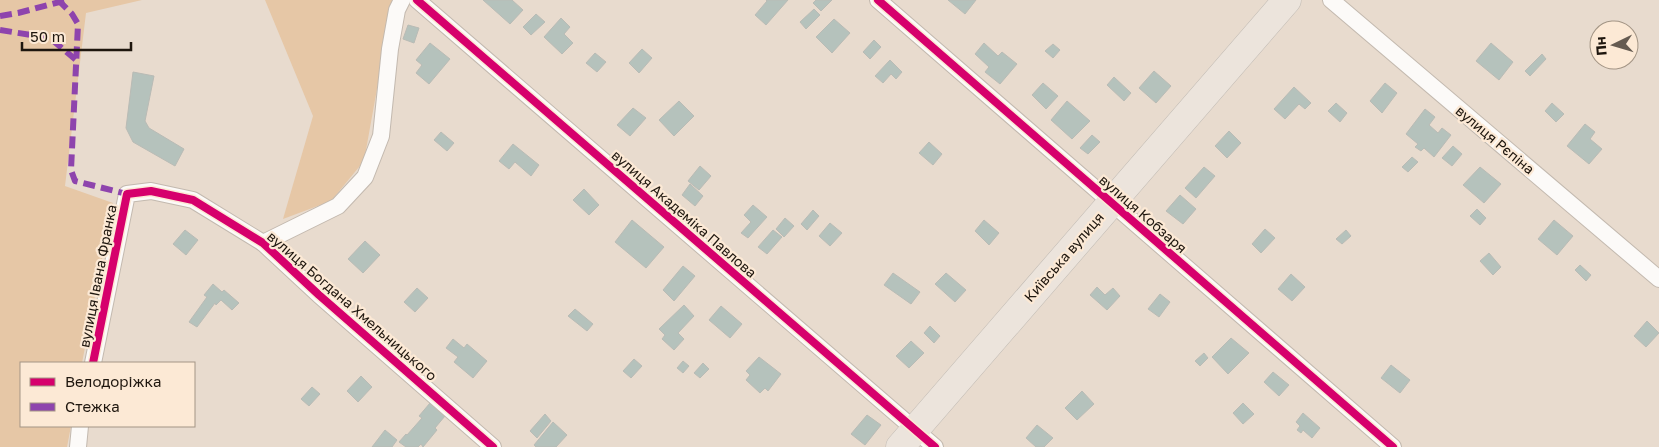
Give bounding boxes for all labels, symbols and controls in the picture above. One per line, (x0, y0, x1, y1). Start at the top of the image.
scale bar (22, 20, 131, 52)
north arrow (1589, 20, 1639, 70)
text: 50 m (30, 27, 65, 45)
text: Пн (1591, 36, 1610, 56)
street label: вулиця Рєпіна (1453, 102, 1538, 177)
street label: вулиця Академіка Павлова (609, 146, 760, 281)
street label: вулиця Кобзаря (1096, 171, 1191, 256)
street label: вулиця Івана Франка (75, 203, 120, 349)
street label: Київська вулиця (1020, 208, 1107, 305)
street label: вулиця Богдана Хмельницького (264, 227, 441, 384)
legend (20, 362, 195, 427)
text: Велодоріжка (65, 372, 162, 390)
text: Стежка (65, 397, 120, 415)

